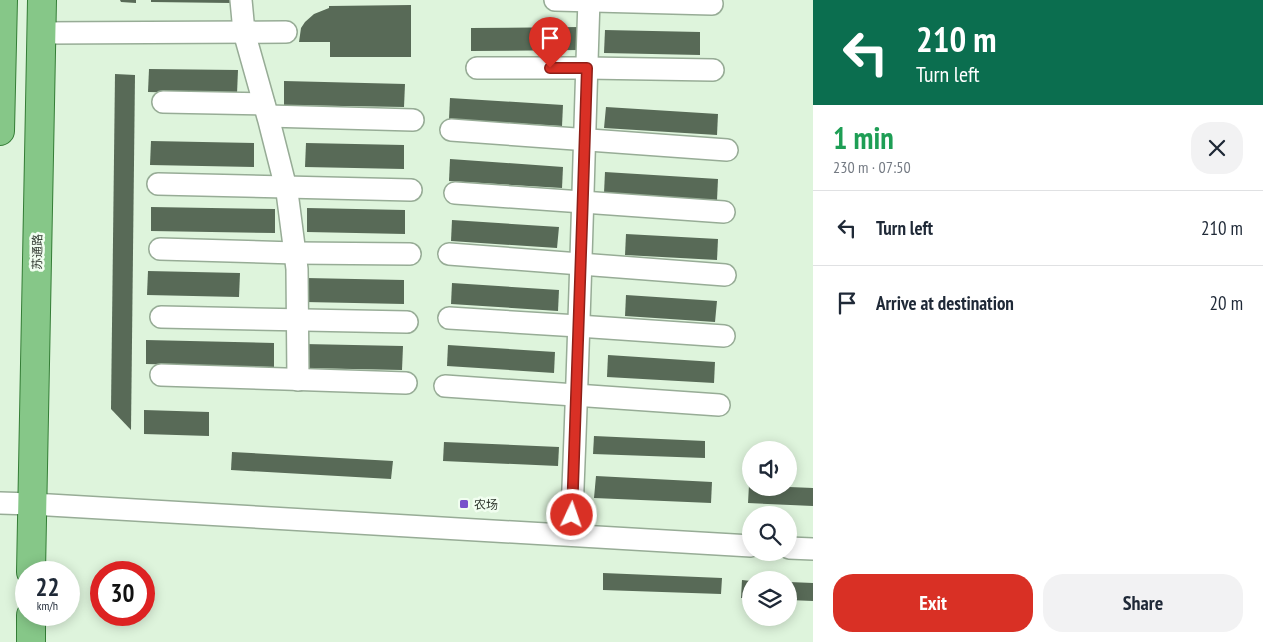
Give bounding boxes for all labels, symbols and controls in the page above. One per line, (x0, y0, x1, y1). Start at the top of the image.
text: 210 m (916, 16, 997, 62)
pin (529, 17, 571, 68)
icon: left (833, 20, 898, 85)
icon: arrive (536, 24, 564, 52)
text: Turn left (916, 60, 980, 88)
text: 1 min (833, 118, 894, 157)
button: close (1191, 122, 1243, 174)
text: 230 m · 07:50 (833, 157, 911, 177)
icon: left (833, 214, 861, 242)
text: Turn left (876, 216, 933, 240)
text: 210 m (1201, 216, 1243, 240)
street label: 苏通路 (29, 234, 45, 270)
icon: arrive (833, 289, 861, 317)
text: Arrive at destination (876, 291, 1014, 315)
text: 20 m (1210, 291, 1243, 315)
map controls (742, 441, 797, 626)
button: sound (742, 441, 797, 496)
position arrow (545, 488, 597, 540)
place label: 农场 (474, 497, 498, 512)
marker: 农场 (458, 498, 470, 510)
button: search (742, 506, 797, 561)
speed limit sign: 30 (90, 561, 155, 626)
text: 22 (36, 571, 59, 603)
button: layers (742, 571, 797, 626)
button: Exit (833, 574, 1033, 632)
button: Share (1043, 574, 1243, 632)
text: km/h (37, 598, 58, 613)

